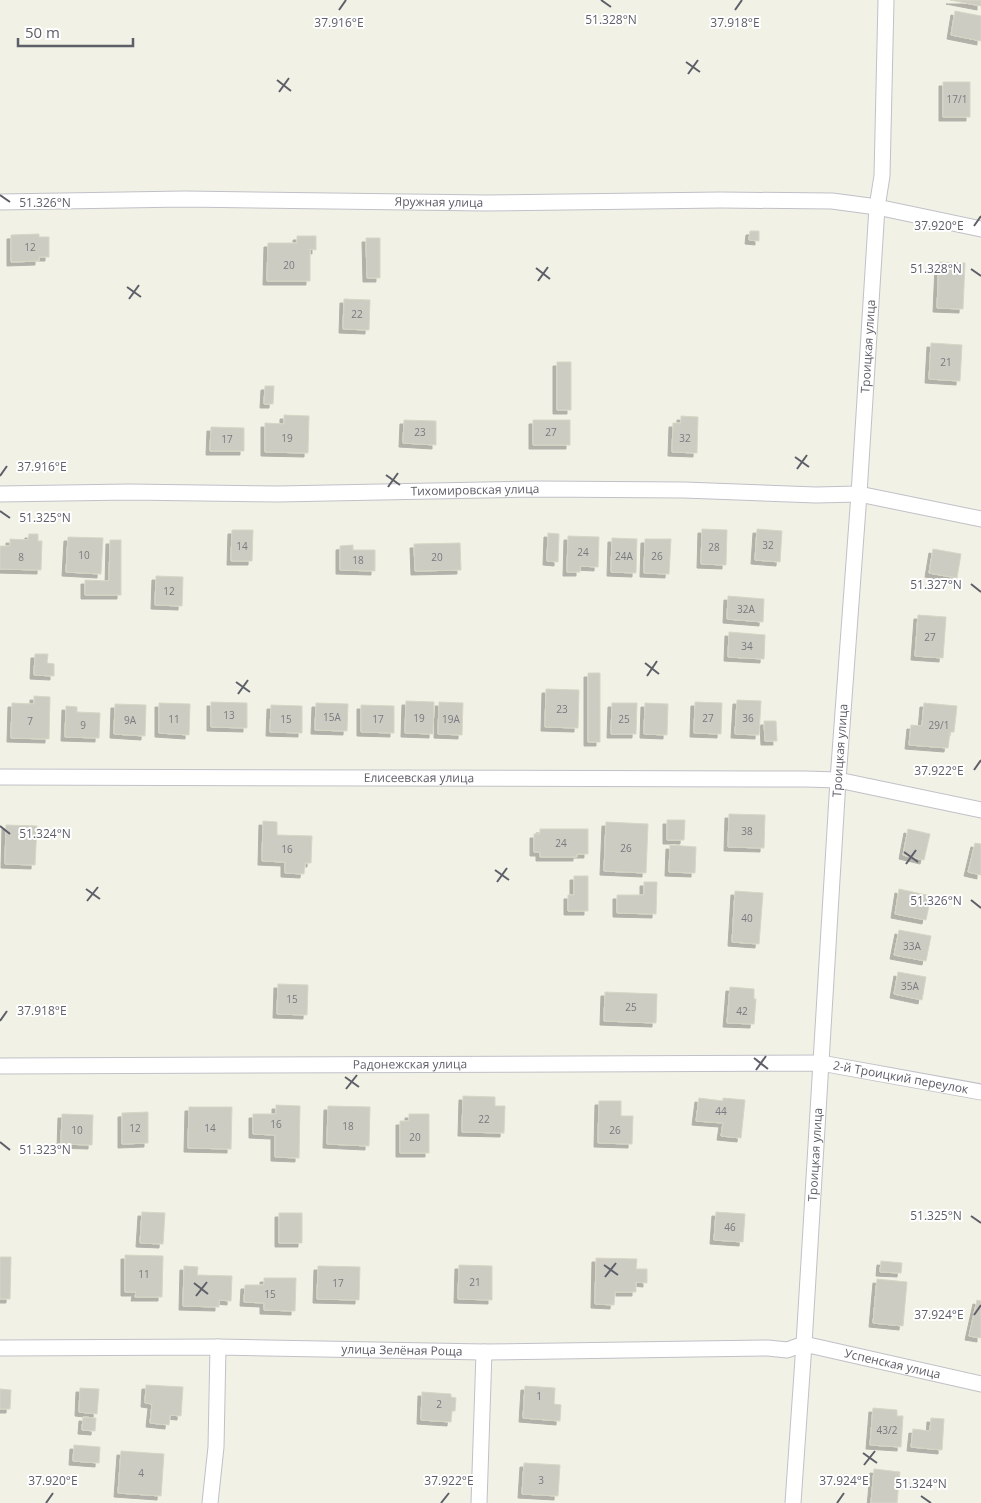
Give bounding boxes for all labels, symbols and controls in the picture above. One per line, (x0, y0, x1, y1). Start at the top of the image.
text: 51.328°N (585, 11, 637, 28)
text: 37.916°E (314, 14, 364, 31)
text: 37.918°E (710, 14, 760, 31)
scale bar (18, 15, 132, 47)
text: 50 m (25, 22, 60, 42)
house number: 17/1 (947, 92, 967, 106)
street label: Яружная улица (395, 193, 483, 211)
text: 51.326°N (19, 194, 71, 211)
text: 37.920°E (914, 217, 964, 234)
house number: 12 (24, 240, 36, 254)
house number: 20 (283, 258, 295, 272)
text: 51.328°N (910, 260, 962, 277)
street label: Троицкая улица (856, 299, 879, 394)
house number: 22 (351, 307, 363, 321)
house number: 21 (940, 355, 952, 369)
house number: 23 (414, 425, 426, 439)
house number: 27 (545, 425, 557, 439)
house number: 19 (281, 431, 293, 445)
house number: 32 (679, 431, 691, 445)
house number: 17 (221, 432, 233, 446)
text: 37.916°E (17, 458, 67, 475)
street label: Тихомировская улица (410, 480, 539, 499)
text: 51.325°N (19, 509, 71, 526)
house number: 32 (762, 538, 774, 552)
house number: 14 (236, 539, 248, 553)
house number: 28 (708, 540, 720, 554)
house number: 24 (577, 545, 589, 559)
house number: 10 (78, 548, 90, 562)
house number: 24А (615, 549, 634, 563)
house number: 26 (651, 549, 663, 563)
house number: 8 (18, 550, 24, 564)
house number: 20 (431, 550, 443, 564)
house number: 18 (352, 553, 364, 567)
text: 51.327°N (910, 576, 962, 593)
house number: 12 (163, 584, 175, 598)
house number: 32А (737, 602, 756, 616)
house number: 27 (924, 630, 936, 644)
house number: 34 (741, 639, 753, 653)
house number: 23 (556, 702, 568, 716)
street label: Троицкая улица (828, 703, 852, 798)
house number: 13 (223, 708, 235, 722)
house number: 15А (323, 710, 342, 724)
house number: 19 (413, 711, 425, 725)
house number: 27 (702, 711, 714, 725)
house number: 36 (742, 711, 754, 725)
house number: 11 (168, 712, 180, 726)
house number: 15 (280, 712, 292, 726)
house number: 17 (372, 712, 384, 726)
house number: 19А (442, 712, 461, 726)
house number: 25 (618, 712, 630, 726)
house number: 9А (124, 713, 137, 727)
house number: 7 (27, 714, 33, 728)
house number: 9 (80, 718, 86, 732)
house number: 29/1 (929, 718, 949, 732)
text: 37.922°E (914, 762, 964, 779)
street label: Елисеевская улица (364, 769, 474, 786)
house number: 38 (741, 824, 753, 838)
text: 51.324°N (19, 825, 71, 842)
house number: 24 (555, 836, 567, 850)
house number: 26 (620, 841, 632, 855)
house number: 16 (281, 842, 293, 856)
text: 51.326°N (910, 892, 962, 909)
house number: 40 (741, 911, 753, 925)
house number: 33А (903, 939, 922, 953)
house number: 35А (901, 979, 920, 993)
house number: 15 (286, 992, 298, 1006)
house number: 25 (625, 1000, 637, 1014)
text: 37.918°E (17, 1002, 67, 1019)
house number: 42 (736, 1004, 748, 1018)
street label: Радонежская улица (353, 1055, 467, 1073)
street label: 2-й Троицкий переулок (832, 1056, 971, 1098)
house number: 44 (715, 1104, 727, 1118)
street label: Троицкая улица (804, 1107, 826, 1202)
house number: 22 (478, 1112, 490, 1126)
house number: 16 (270, 1117, 282, 1131)
house number: 18 (342, 1119, 354, 1133)
house number: 12 (129, 1121, 141, 1135)
house number: 14 (204, 1121, 216, 1135)
house number: 10 (71, 1123, 83, 1137)
house number: 26 (609, 1123, 621, 1137)
house number: 20 (409, 1130, 421, 1144)
text: 51.323°N (19, 1141, 71, 1158)
text: 51.325°N (910, 1207, 962, 1224)
house number: 46 (724, 1220, 736, 1234)
house number: 11 (138, 1267, 150, 1281)
house number: 21 (469, 1275, 481, 1289)
house number: 17 (332, 1276, 344, 1290)
house number: 15 (264, 1287, 276, 1301)
text: 37.924°E (914, 1306, 964, 1323)
street label: улица Зелёная Роща (341, 1340, 463, 1360)
street label: Успенская улица (843, 1344, 942, 1383)
house number: 1 (536, 1389, 542, 1403)
house number: 2 (436, 1397, 442, 1411)
house number: 43/2 (877, 1423, 898, 1437)
house number: 4 (138, 1466, 144, 1480)
text: 37.920°E (28, 1472, 78, 1489)
text: 37.922°E (424, 1472, 474, 1489)
text: 37.924°E (819, 1472, 869, 1489)
house number: 3 (538, 1473, 544, 1487)
text: 51.324°N (895, 1475, 947, 1492)

